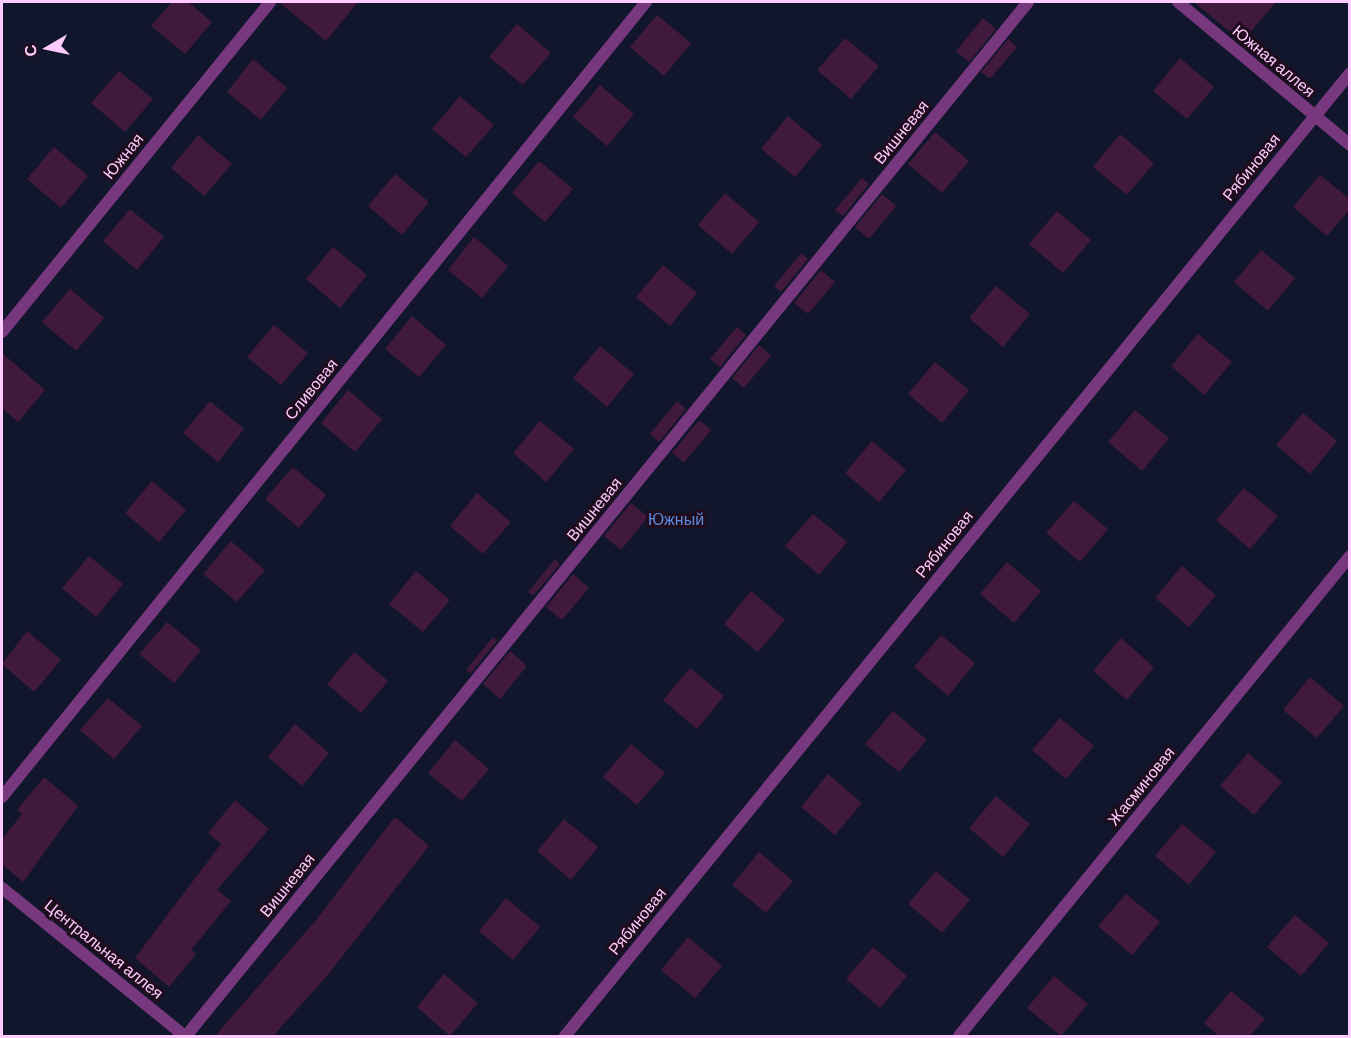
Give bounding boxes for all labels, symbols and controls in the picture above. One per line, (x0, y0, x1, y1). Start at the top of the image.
north arrow (18, 18, 78, 78)
street label: Южная аллея (1229, 21, 1319, 101)
text: С (19, 44, 40, 58)
street label: Вишневая (870, 96, 932, 168)
street label: Южная (99, 129, 147, 183)
street label: Рябиновая (1218, 130, 1284, 204)
street label: Сливовая (281, 355, 341, 423)
street label: Вишневая (563, 473, 625, 545)
street label: Рябиновая (911, 507, 977, 581)
park label: Южный (648, 509, 704, 529)
street label: Жасминовая (1104, 743, 1178, 829)
street label: Вишневая (256, 849, 318, 921)
street label: Рябиновая (604, 884, 670, 958)
street label: Центральная аллея (41, 895, 167, 1003)

